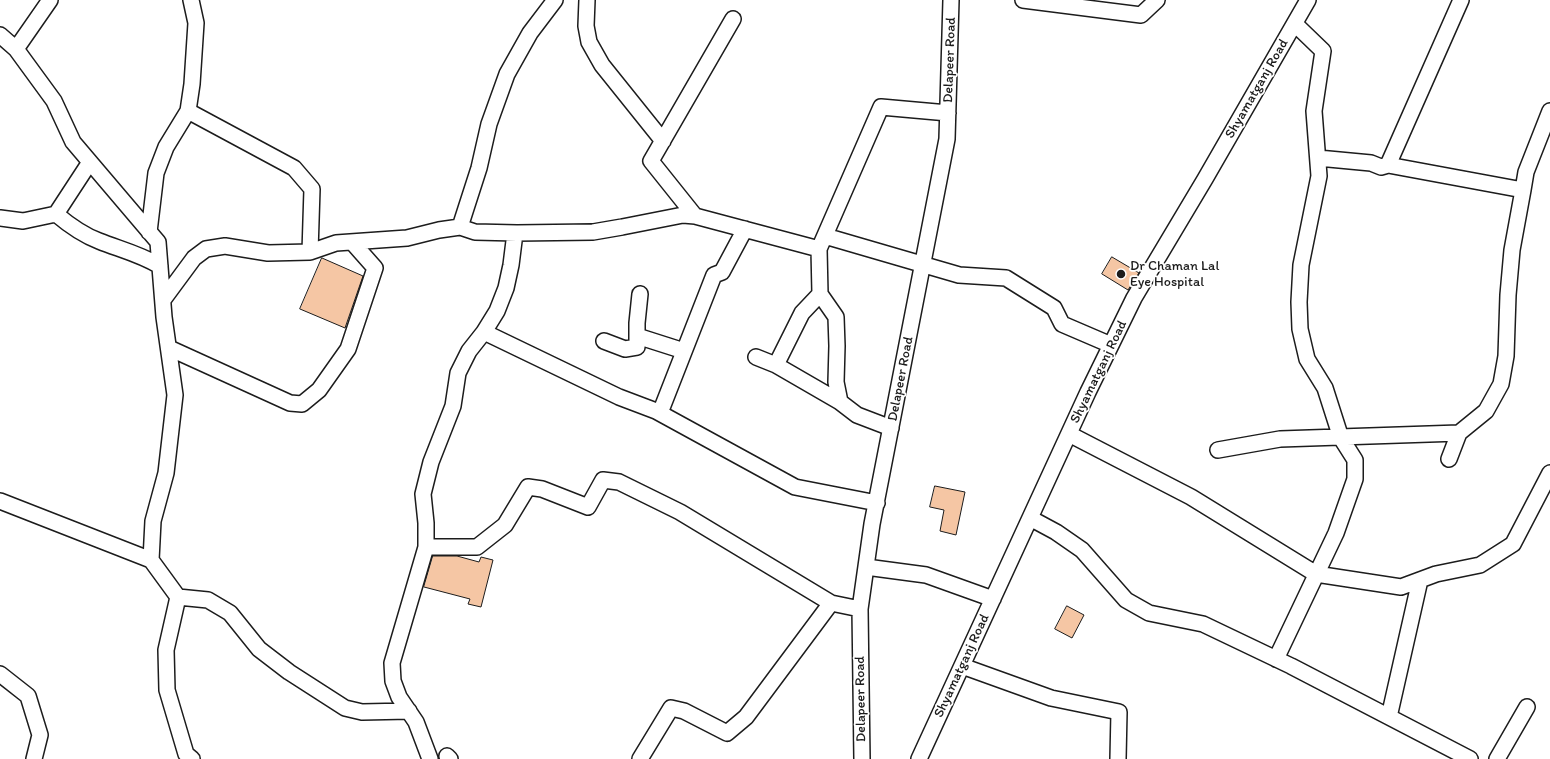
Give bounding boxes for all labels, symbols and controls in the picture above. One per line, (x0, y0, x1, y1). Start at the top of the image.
street label: Delapeer Road (940, 17, 960, 103)
street label: Shyamatganj Road (1222, 36, 1292, 142)
place label: Dr Chaman Lal Eye Hospital (1130, 258, 1219, 290)
marker: Dr Chaman Lal Eye Hospital (1115, 268, 1127, 280)
street label: Shyamatganj Road (1067, 318, 1131, 426)
street label: Delapeer Road (885, 335, 917, 423)
street label: Shyamatganj Road (931, 612, 993, 720)
street label: Delapeer Road (852, 656, 870, 742)

